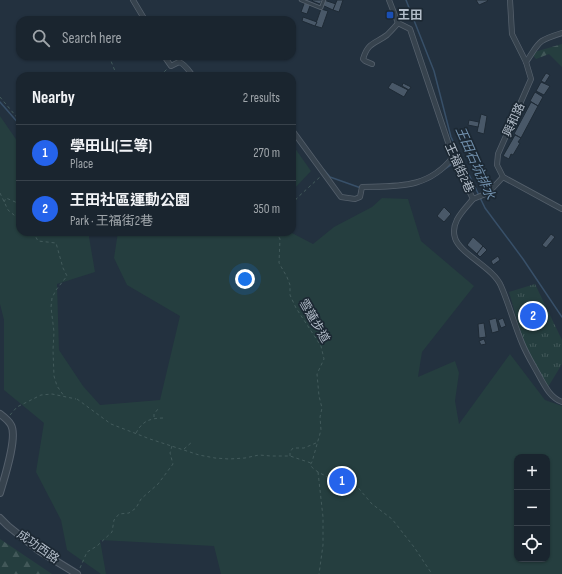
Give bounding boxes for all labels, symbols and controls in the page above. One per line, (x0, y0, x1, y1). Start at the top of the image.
place label: 王田 (398, 8, 422, 23)
marker: 王田 (385, 10, 395, 20)
search box (16, 16, 296, 60)
icon: search (30, 27, 52, 49)
text: Search here (62, 29, 122, 48)
text: Nearby (32, 88, 75, 108)
text: 2 results (243, 90, 280, 106)
street label: 興和路 (500, 100, 528, 140)
water label: 王田石坑排水 (452, 124, 499, 203)
text: 學田山(三等) (70, 137, 152, 156)
street label: 王福街2巷 (441, 141, 477, 195)
text: 1 (42, 145, 48, 161)
text: 270 m (253, 145, 280, 161)
text: Place (70, 156, 93, 172)
text: 王田社區運動公園 (70, 191, 190, 210)
text: 2 (42, 201, 48, 217)
text: 350 m (253, 201, 280, 217)
text: Park · 王福街2巷 (70, 213, 153, 229)
your location (235, 269, 255, 289)
street label: 雪蓮步道 (296, 296, 332, 346)
pin: 2 (520, 301, 546, 331)
map controls (514, 454, 550, 562)
button: + (514, 454, 550, 490)
pin: 1 (329, 466, 355, 496)
button: − (514, 490, 550, 526)
button: locate (514, 526, 550, 562)
street label: 成功西路 (14, 527, 62, 567)

